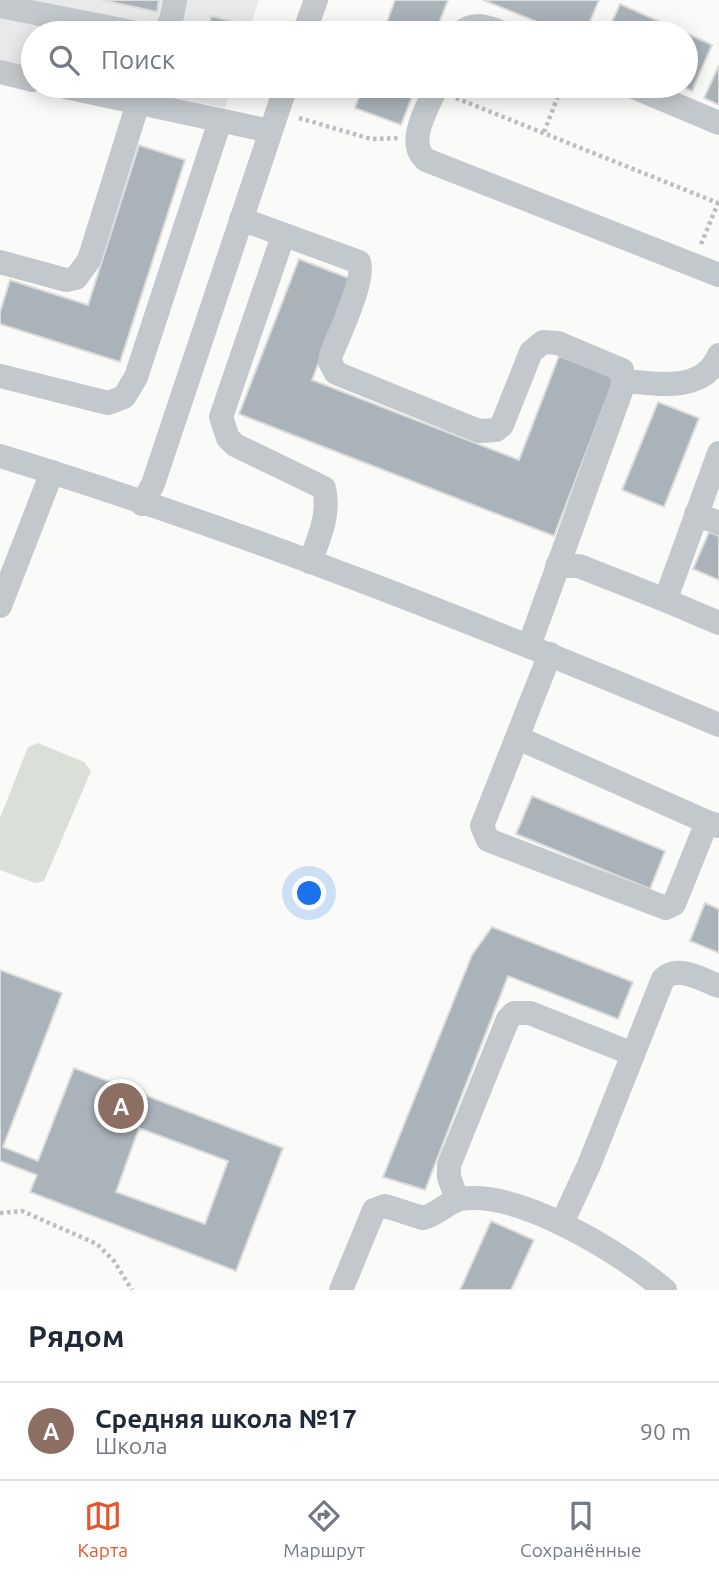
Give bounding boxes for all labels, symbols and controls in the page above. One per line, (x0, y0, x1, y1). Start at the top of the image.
search box (21, 21, 698, 98)
icon: search (45, 41, 83, 79)
text: Поиск (101, 45, 175, 74)
your location (292, 876, 326, 910)
pin: A (98, 1080, 144, 1132)
text: Рядом (28, 1319, 124, 1353)
text: Средняя школа №17 (95, 1404, 357, 1433)
text: A (43, 1419, 59, 1444)
text: 90 m (640, 1419, 691, 1444)
text: Школа (95, 1433, 167, 1458)
tab: Карта (78, 1497, 128, 1561)
tab: Маршрут (283, 1497, 365, 1561)
tab: Сохранённые (520, 1497, 642, 1561)

